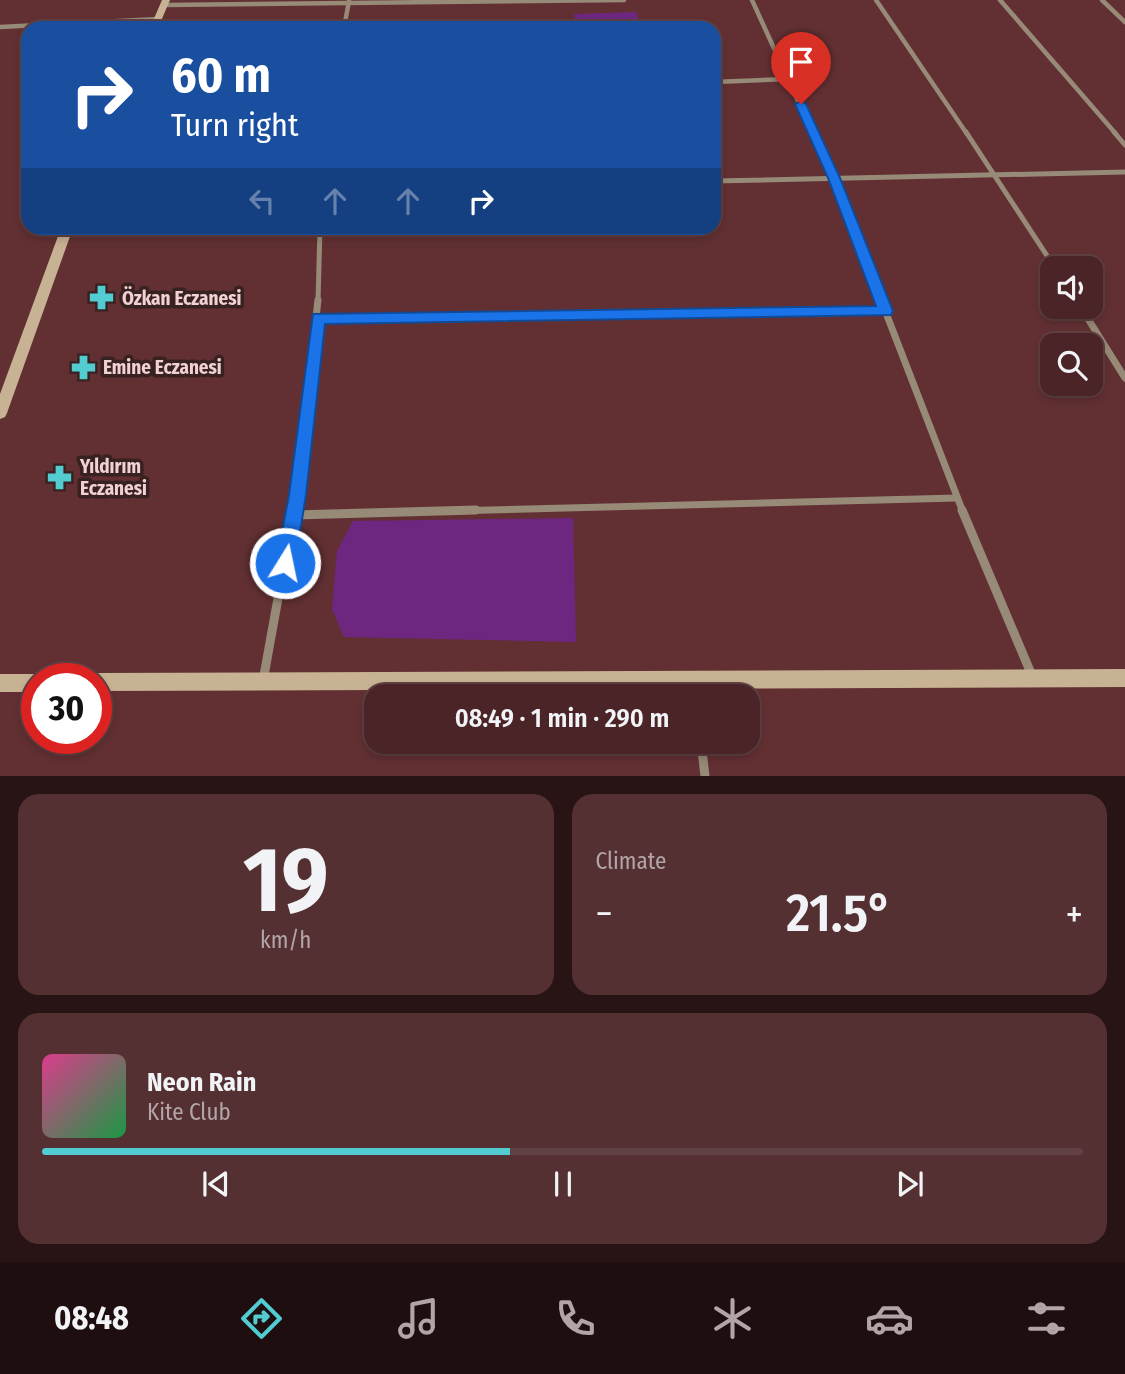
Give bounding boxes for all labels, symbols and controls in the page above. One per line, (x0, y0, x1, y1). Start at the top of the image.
pin (771, 32, 831, 104)
icon: arrive (782, 43, 820, 81)
text: 60 m (171, 46, 271, 105)
icon: right (56, 49, 147, 140)
text: Turn right (171, 106, 298, 144)
icon: left (243, 182, 281, 220)
icon: ahead (316, 182, 354, 220)
icon: ahead (389, 182, 427, 220)
icon: right (462, 182, 500, 220)
map controls (1040, 256, 1103, 396)
button: sound (1040, 256, 1103, 319)
pharmacy icon: Özkan Eczanesi (88, 284, 116, 312)
place label: Özkan Eczanesi (122, 286, 241, 310)
button: search (1040, 333, 1103, 396)
pharmacy icon: Emine Eczanesi (69, 353, 97, 381)
place label: Emine Eczanesi (103, 356, 222, 379)
place label: Yıldırım Eczanesi (79, 455, 147, 500)
pharmacy icon: Yıldırım Eczanesi (46, 463, 74, 491)
position arrow (248, 526, 322, 600)
speed limit sign: 30 (21, 663, 112, 754)
text: 08:49 · 1 min · 290 m (455, 703, 669, 734)
text: 19 (243, 826, 329, 935)
text: Climate (596, 847, 666, 875)
text: 21.5° (786, 882, 892, 945)
text: − (596, 891, 613, 937)
text: + (1066, 891, 1083, 937)
text: km/h (260, 926, 311, 954)
text: Neon Rain (147, 1067, 256, 1098)
text: Kite Club (147, 1098, 231, 1126)
icon: previous (197, 1165, 235, 1203)
icon: pause (544, 1165, 582, 1203)
icon: next (891, 1165, 929, 1203)
icon: directions (237, 1294, 286, 1343)
icon: music (394, 1294, 443, 1343)
icon: phone (551, 1294, 600, 1343)
icon: climate (708, 1294, 757, 1343)
icon: car (865, 1294, 914, 1343)
icon: filters (1022, 1294, 1071, 1343)
text: 08:48 (54, 1299, 129, 1337)

